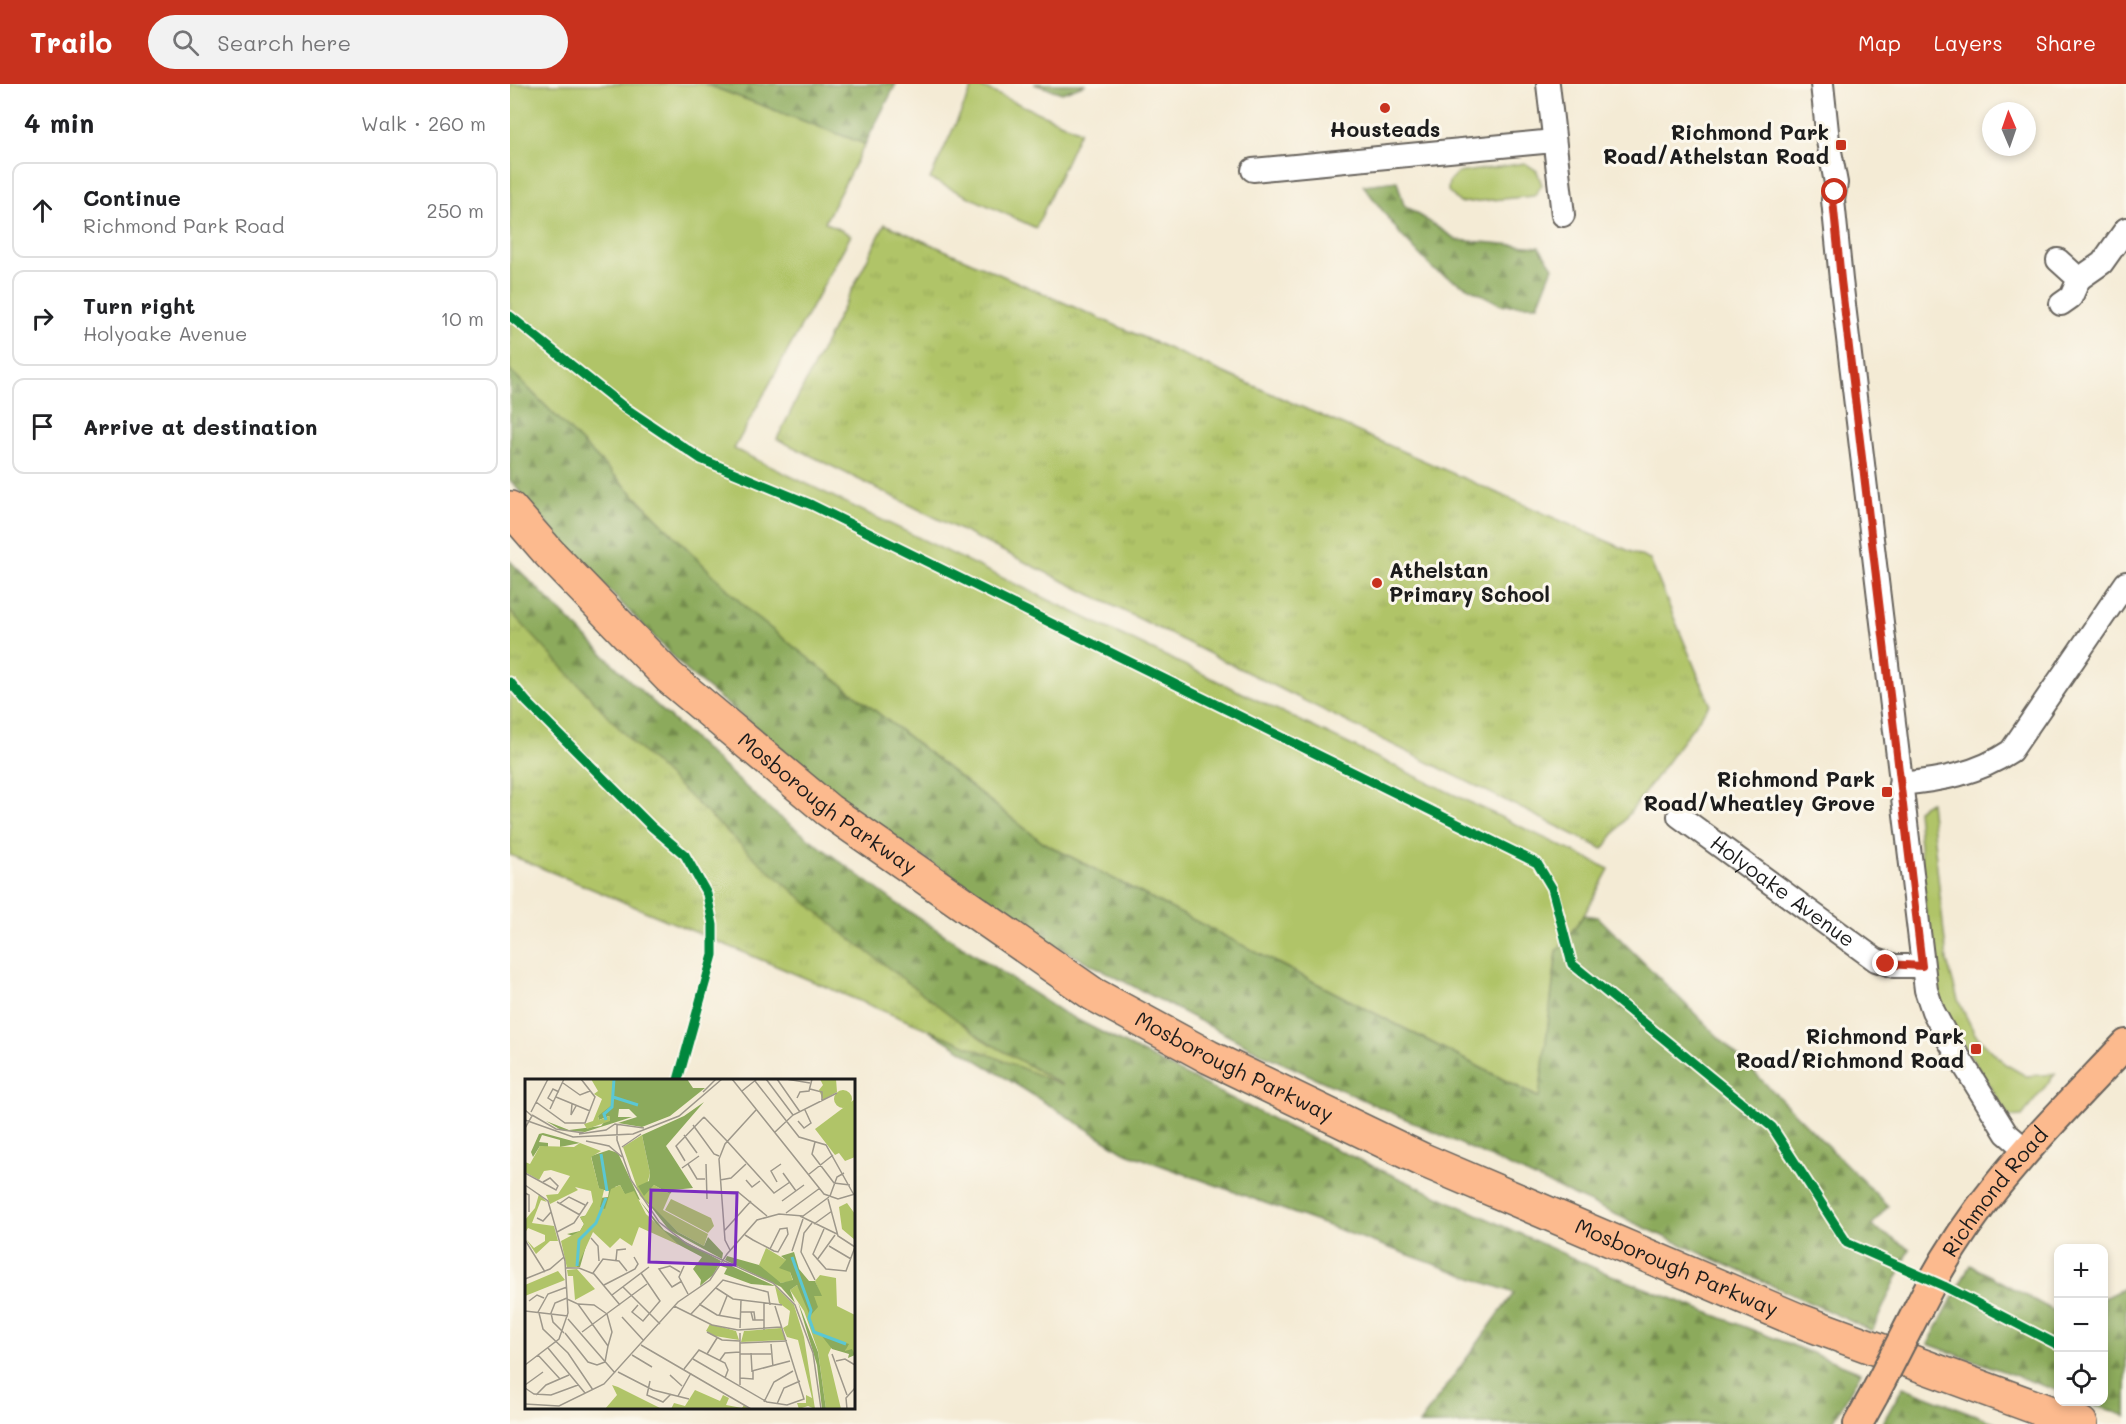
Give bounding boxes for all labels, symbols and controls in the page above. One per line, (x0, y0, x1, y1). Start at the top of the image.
search box (148, 15, 568, 69)
text: Trailo (30, 24, 112, 60)
icon: search (169, 26, 202, 59)
text: Search here (217, 28, 351, 57)
text: Map (1858, 29, 1901, 56)
text: Layers (1934, 29, 2003, 56)
text: Share (2036, 29, 2096, 56)
marker: Housteads (1378, 101, 1392, 115)
north arrow (1982, 102, 2036, 156)
text: 4 min (24, 106, 94, 140)
text: Walk · 260 m (361, 110, 486, 136)
place label: Housteads (1330, 115, 1440, 142)
place label: Richmond Park Road/Athelstan Road (1603, 118, 1829, 169)
marker: Richmond Park Road/Athelstan Road (1834, 138, 1848, 152)
route start (1821, 178, 1847, 204)
text: Continue (83, 183, 181, 212)
icon: ahead (26, 194, 59, 227)
text: 250 m (427, 197, 484, 223)
text: Richmond Park Road (83, 212, 285, 238)
text: Turn right (83, 291, 195, 320)
icon: right (26, 302, 59, 335)
text: 10 m (440, 305, 484, 331)
text: Holyoake Avenue (83, 320, 248, 346)
icon: arrive (26, 410, 59, 443)
text: Arrive at destination (83, 412, 318, 441)
place label: Athelstan Primary School (1389, 556, 1550, 608)
marker: Athelstan Primary School (1370, 576, 1384, 590)
street label: Mosborough Parkway (733, 726, 923, 880)
place label: Richmond Park Road/Wheatley Grove (1644, 765, 1875, 817)
marker: Richmond Park Road/Wheatley Grove (1880, 785, 1894, 799)
street label: Holyoake Avenue (1705, 828, 1861, 952)
route end (1872, 950, 1898, 976)
street label: Mosborough Parkway (1131, 1005, 1338, 1127)
place label: Richmond Park Road/Richmond Road (1736, 1022, 1964, 1073)
marker: Richmond Park Road/Richmond Road (1969, 1042, 1983, 1056)
inset map (525, 1079, 855, 1409)
street label: Richmond Road (1935, 1121, 2053, 1261)
street label: Mosborough Parkway (1571, 1211, 1783, 1322)
map controls (2054, 1244, 2108, 1406)
button: + (2054, 1244, 2108, 1298)
button: − (2054, 1298, 2108, 1352)
button: locate (2054, 1352, 2108, 1406)

